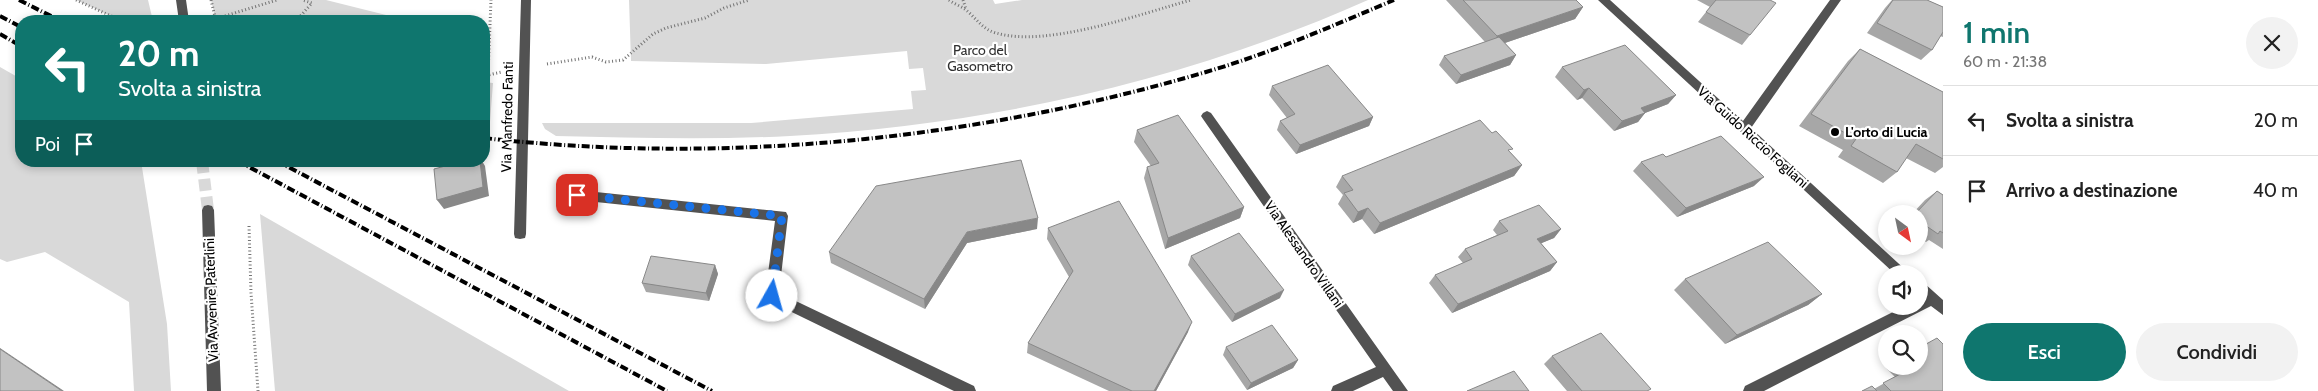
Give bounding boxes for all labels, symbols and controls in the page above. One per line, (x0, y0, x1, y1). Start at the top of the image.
text: 1 min (1963, 14, 2030, 51)
button: close (2246, 17, 2298, 69)
text: 20 m (118, 32, 200, 75)
icon: left (35, 35, 100, 100)
park label: Parco del Gasometro (947, 41, 1013, 75)
text: 60 m · 21:38 (1963, 52, 2047, 71)
street label: Via Manfredo Fanti (497, 61, 517, 173)
text: Svolta a sinistra (118, 75, 261, 102)
street label: Via Guido Riccio Fogliani (1694, 82, 1812, 192)
icon: left (1963, 107, 1991, 135)
text: Svolta a sinistra (2006, 109, 2134, 132)
text: 20 m (2254, 109, 2298, 132)
place label: L'orto di Lucia (1845, 123, 1928, 141)
marker: L'orto di Lucia (1829, 126, 1841, 138)
icon: arrive (70, 130, 98, 158)
text: Poi (35, 133, 60, 156)
pin (556, 174, 598, 216)
icon: arrive (1963, 177, 1991, 205)
text: Arrivo a destinazione (2006, 179, 2177, 202)
text: 40 m (2253, 179, 2298, 202)
icon: arrive (563, 181, 591, 209)
street label: Via Alessandro Villani (1260, 197, 1348, 311)
north arrow (1878, 205, 1928, 255)
map controls (1878, 205, 1928, 375)
street label: Via Avvenire Paterlini (200, 238, 222, 362)
button: sound (1878, 265, 1928, 315)
position arrow (745, 269, 797, 321)
button: Esci (1963, 323, 2126, 381)
button: Condividi (2136, 323, 2298, 381)
button: search (1878, 325, 1928, 375)

